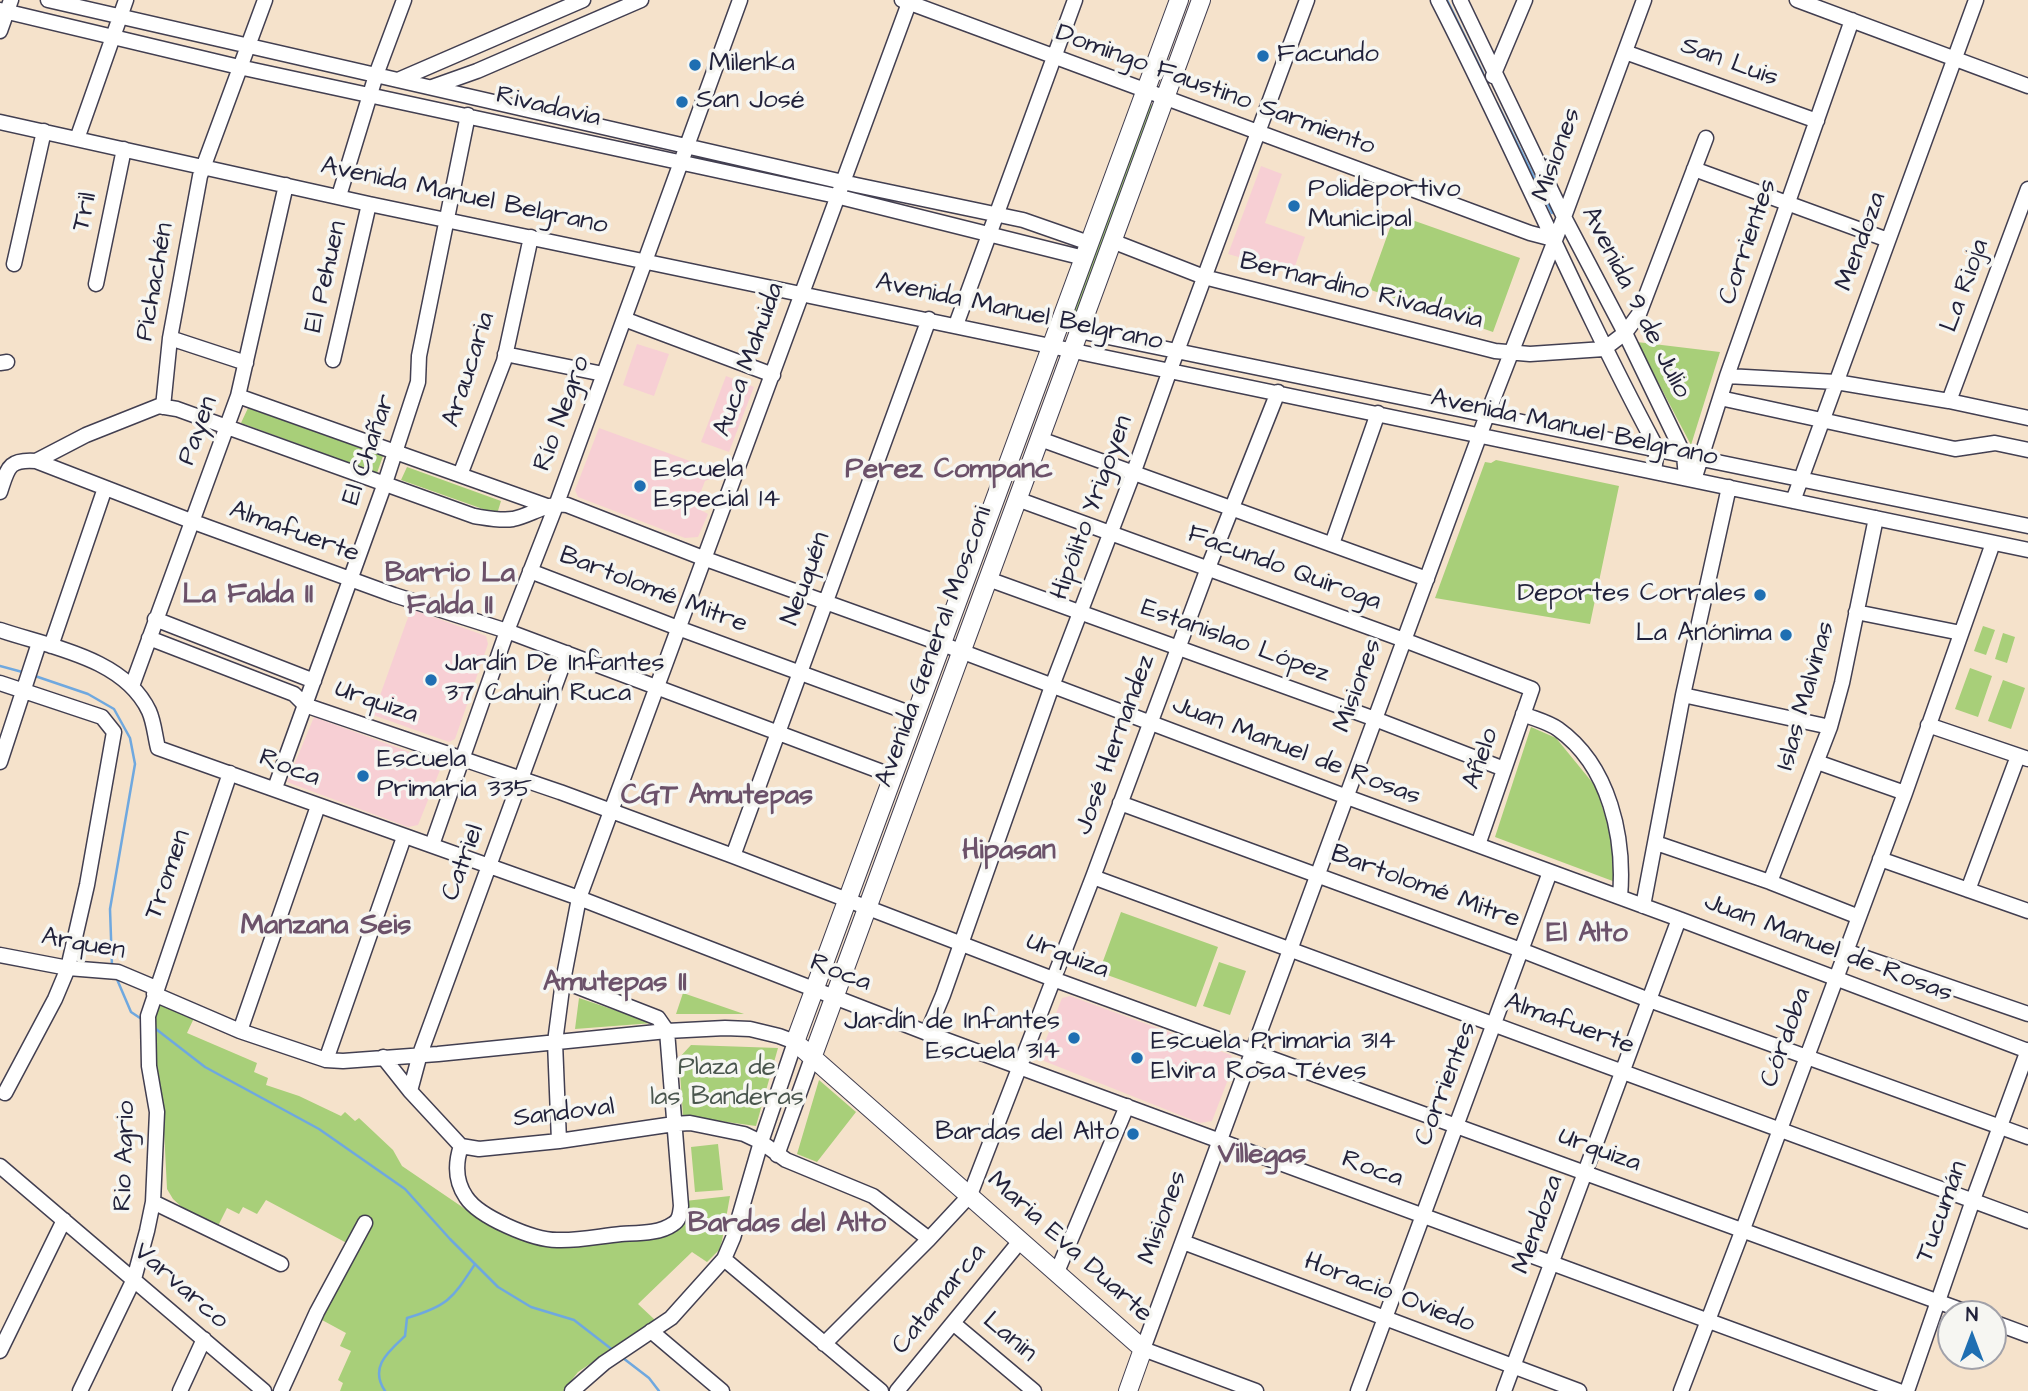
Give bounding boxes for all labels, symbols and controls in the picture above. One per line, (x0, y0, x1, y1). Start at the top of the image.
street label: Domingo Faustino Sarmiento (1051, 19, 1379, 163)
street label: San Luis (1676, 31, 1782, 95)
place label: Facundo (1277, 40, 1379, 72)
marker: Facundo (1255, 48, 1271, 64)
place label: Milenka (709, 49, 795, 81)
marker: Milenka (687, 57, 703, 73)
street label: Rivadavia (493, 81, 603, 135)
place label: San José (696, 86, 805, 118)
marker: San José (674, 94, 690, 110)
street label: Misiones (1527, 104, 1589, 206)
street label: Avenida Manuel Belgrano (318, 151, 610, 243)
place label: Polideportivo Municipal (1308, 175, 1461, 236)
street label: Corrientes (1713, 175, 1785, 309)
street label: Mendoza (1830, 188, 1894, 296)
street label: Tril (67, 190, 105, 234)
marker: Polideportivo Municipal (1286, 198, 1302, 214)
street label: Avenida 9 de Julio (1573, 202, 1697, 404)
street label: El Pehuen (299, 218, 355, 336)
street label: Pichachén (130, 220, 182, 344)
street label: La Rioja (1935, 235, 1997, 337)
street label: Bernardino Rivadavia (1236, 247, 1486, 337)
street label: Avenida Manuel Belgrano (873, 267, 1165, 359)
street label: Auca Mahuida (708, 279, 792, 441)
street label: Araucaria (437, 309, 503, 431)
street label: Río Negro (528, 352, 598, 476)
street label: Avenida Manuel Belgrano (1428, 383, 1720, 475)
street label: El Chañar (337, 391, 403, 509)
street label: Payen (172, 392, 226, 470)
street label: Hipólito Yrigoyen (1045, 412, 1141, 604)
district label: Perez Companc (845, 454, 1053, 488)
place label: Escuela Especial 14 (654, 455, 780, 516)
marker: Escuela Especial 14 (632, 478, 648, 494)
street label: Almafuerte (225, 495, 363, 571)
street label: Avenida General Mosconi (870, 502, 1000, 792)
street label: Facundo Quiroga (1183, 520, 1385, 618)
street label: Neuquén (776, 528, 838, 630)
street label: Bartolomé Mitre (555, 541, 751, 641)
district label: Barrio La Falda II (385, 558, 515, 624)
district label: La Falda II (182, 579, 314, 613)
place label: Deportes Corrales (1517, 579, 1746, 611)
marker: Deportes Corrales (1752, 587, 1768, 603)
street label: Estanislao López (1136, 593, 1334, 691)
street label: Islas Malvinas (1771, 618, 1843, 774)
place label: La Anónima (1636, 619, 1772, 651)
marker: La Anónima (1778, 627, 1794, 643)
street label: Misiones (1328, 635, 1390, 737)
place label: Jardín De Infantes 37 Cahuin Ruca (445, 649, 665, 710)
street label: José Hernandez (1069, 651, 1163, 839)
marker: Jardín De Infantes 37 Cahuin Ruca (423, 672, 439, 688)
street label: Urquiza (330, 674, 422, 732)
street label: Juan Manuel de Rosas (1167, 690, 1425, 814)
street label: Añelo (1457, 724, 1507, 794)
street label: Roca (254, 743, 324, 795)
place label: Escuela Primaria 335 (377, 745, 532, 806)
marker: Escuela Primaria 335 (355, 768, 371, 784)
district label: CGT Amutepas (621, 780, 813, 814)
street label: Catriel (436, 821, 492, 905)
street label: Tromen (139, 826, 199, 924)
district label: Hipasan (962, 835, 1056, 869)
street label: Bartolomé Mitre (1326, 839, 1524, 937)
street label: Juan Manuel de Rosas (1699, 887, 1957, 1011)
district label: Manzana Seis (241, 910, 411, 944)
district label: El Alto (1546, 918, 1628, 952)
street label: Arquen (39, 922, 127, 968)
street label: Urquiza (1021, 927, 1113, 987)
street label: Roca (805, 948, 875, 1000)
district label: Amutepas II (543, 967, 687, 1001)
street label: Córdoba (1755, 984, 1819, 1092)
street label: Almafuerte (1500, 987, 1638, 1063)
place label: Jardín de Infantes Escuela 314 (844, 1007, 1060, 1068)
street label: Corrientes (1409, 1018, 1485, 1150)
place label: Escuela Primaria 314 Elvira Rosa Téves (1151, 1027, 1395, 1088)
marker: Jardín de Infantes Escuela 314 (1066, 1030, 1082, 1046)
marker: Escuela Primaria 314 Elvira Rosa Téves (1129, 1050, 1145, 1066)
park label: Plaza de las Banderas (650, 1053, 804, 1114)
street label: Sandoval (512, 1092, 616, 1136)
street label: Rio Agrio (108, 1100, 144, 1212)
place label: Bardas del Alto (935, 1118, 1119, 1150)
street label: Urquiza (1553, 1122, 1645, 1180)
marker: Bardas del Alto (1125, 1126, 1141, 1142)
district label: Villegas (1218, 1139, 1306, 1173)
street label: Roca (1337, 1145, 1407, 1195)
street label: Tucumán (1910, 1157, 1976, 1267)
street label: Maria Eva Duarte (980, 1166, 1158, 1330)
street label: Misiones (1133, 1167, 1195, 1269)
street label: Mendoza (1507, 1171, 1571, 1279)
district label: Bardas del Alto (688, 1208, 886, 1242)
street label: Varvarco (126, 1237, 234, 1337)
street label: Catamarca (886, 1239, 994, 1361)
street label: Horacio Oviedo (1299, 1247, 1479, 1341)
north arrow (1937, 1300, 2007, 1370)
text: N (1966, 1302, 1978, 1329)
street label: Lanin (976, 1306, 1042, 1370)

